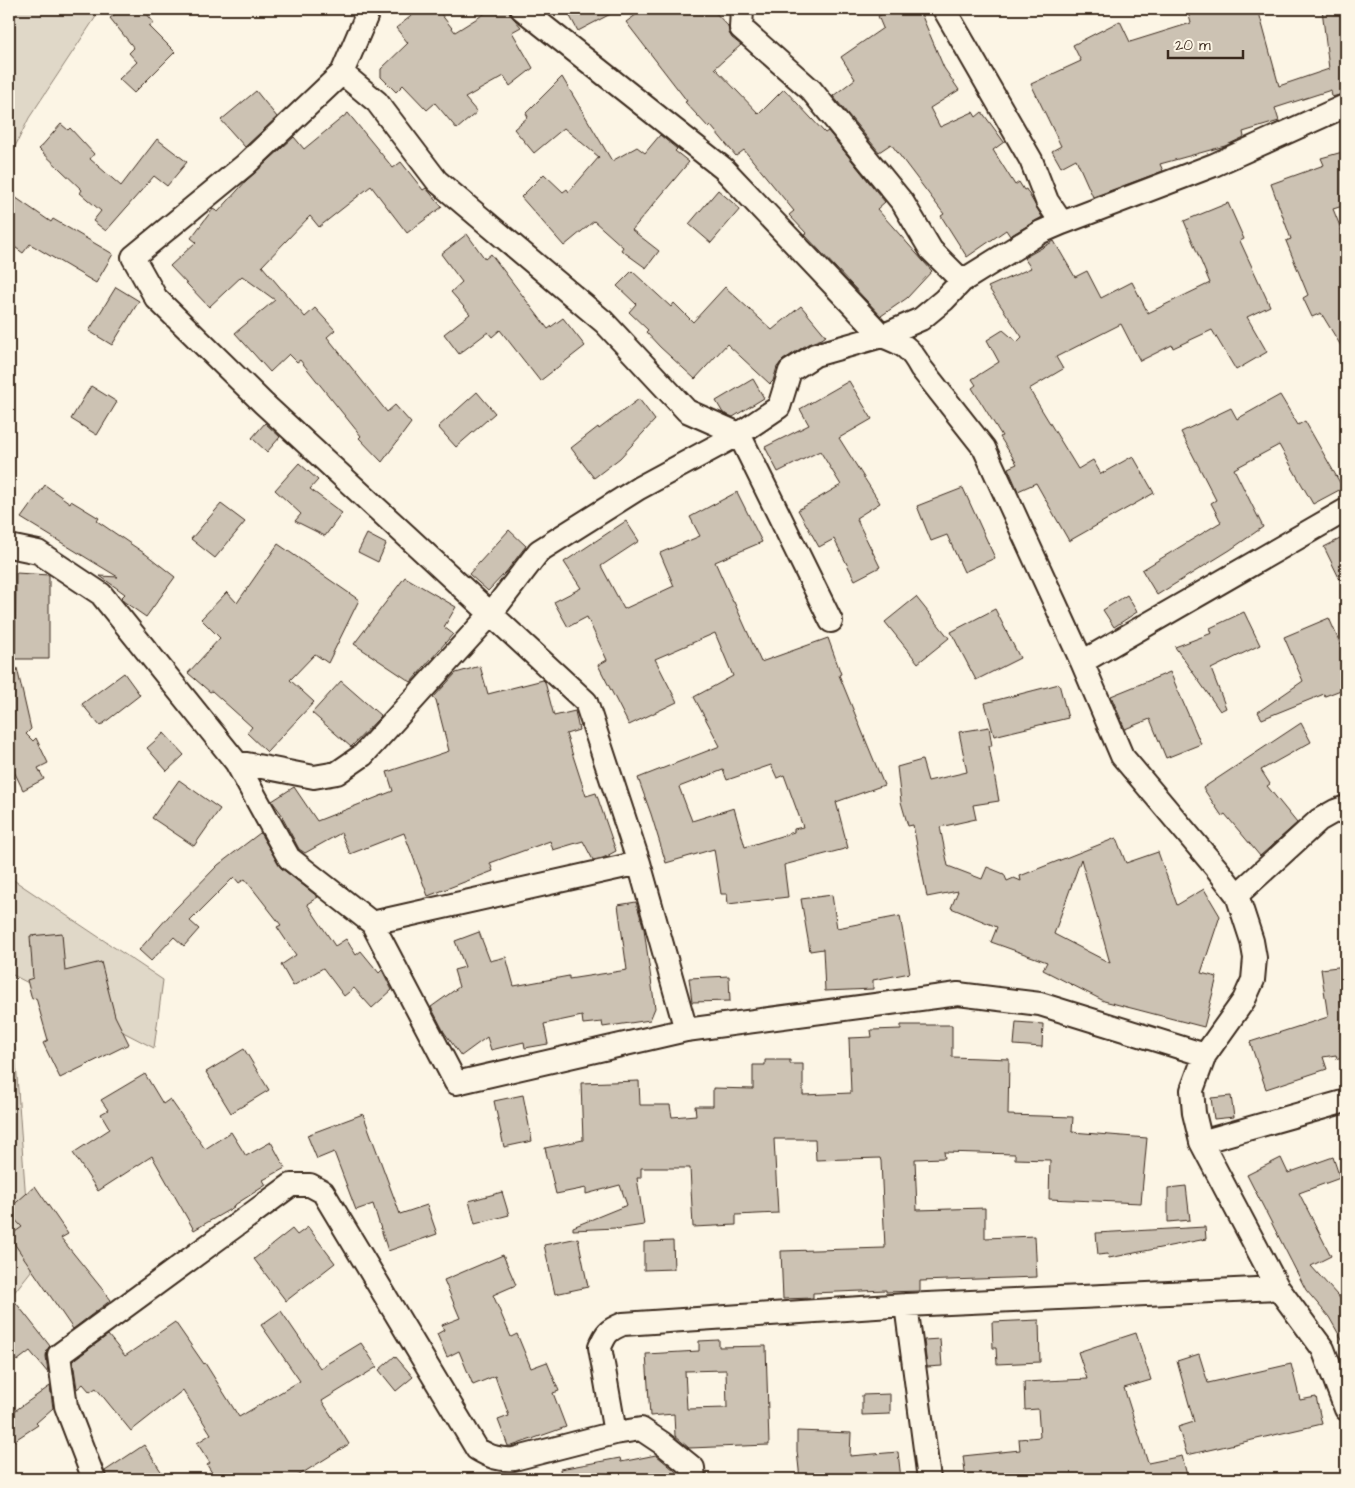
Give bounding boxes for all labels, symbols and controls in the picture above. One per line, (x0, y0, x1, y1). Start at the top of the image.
scale bar (1168, 28, 1242, 60)
text: 20 m (1175, 35, 1211, 56)

